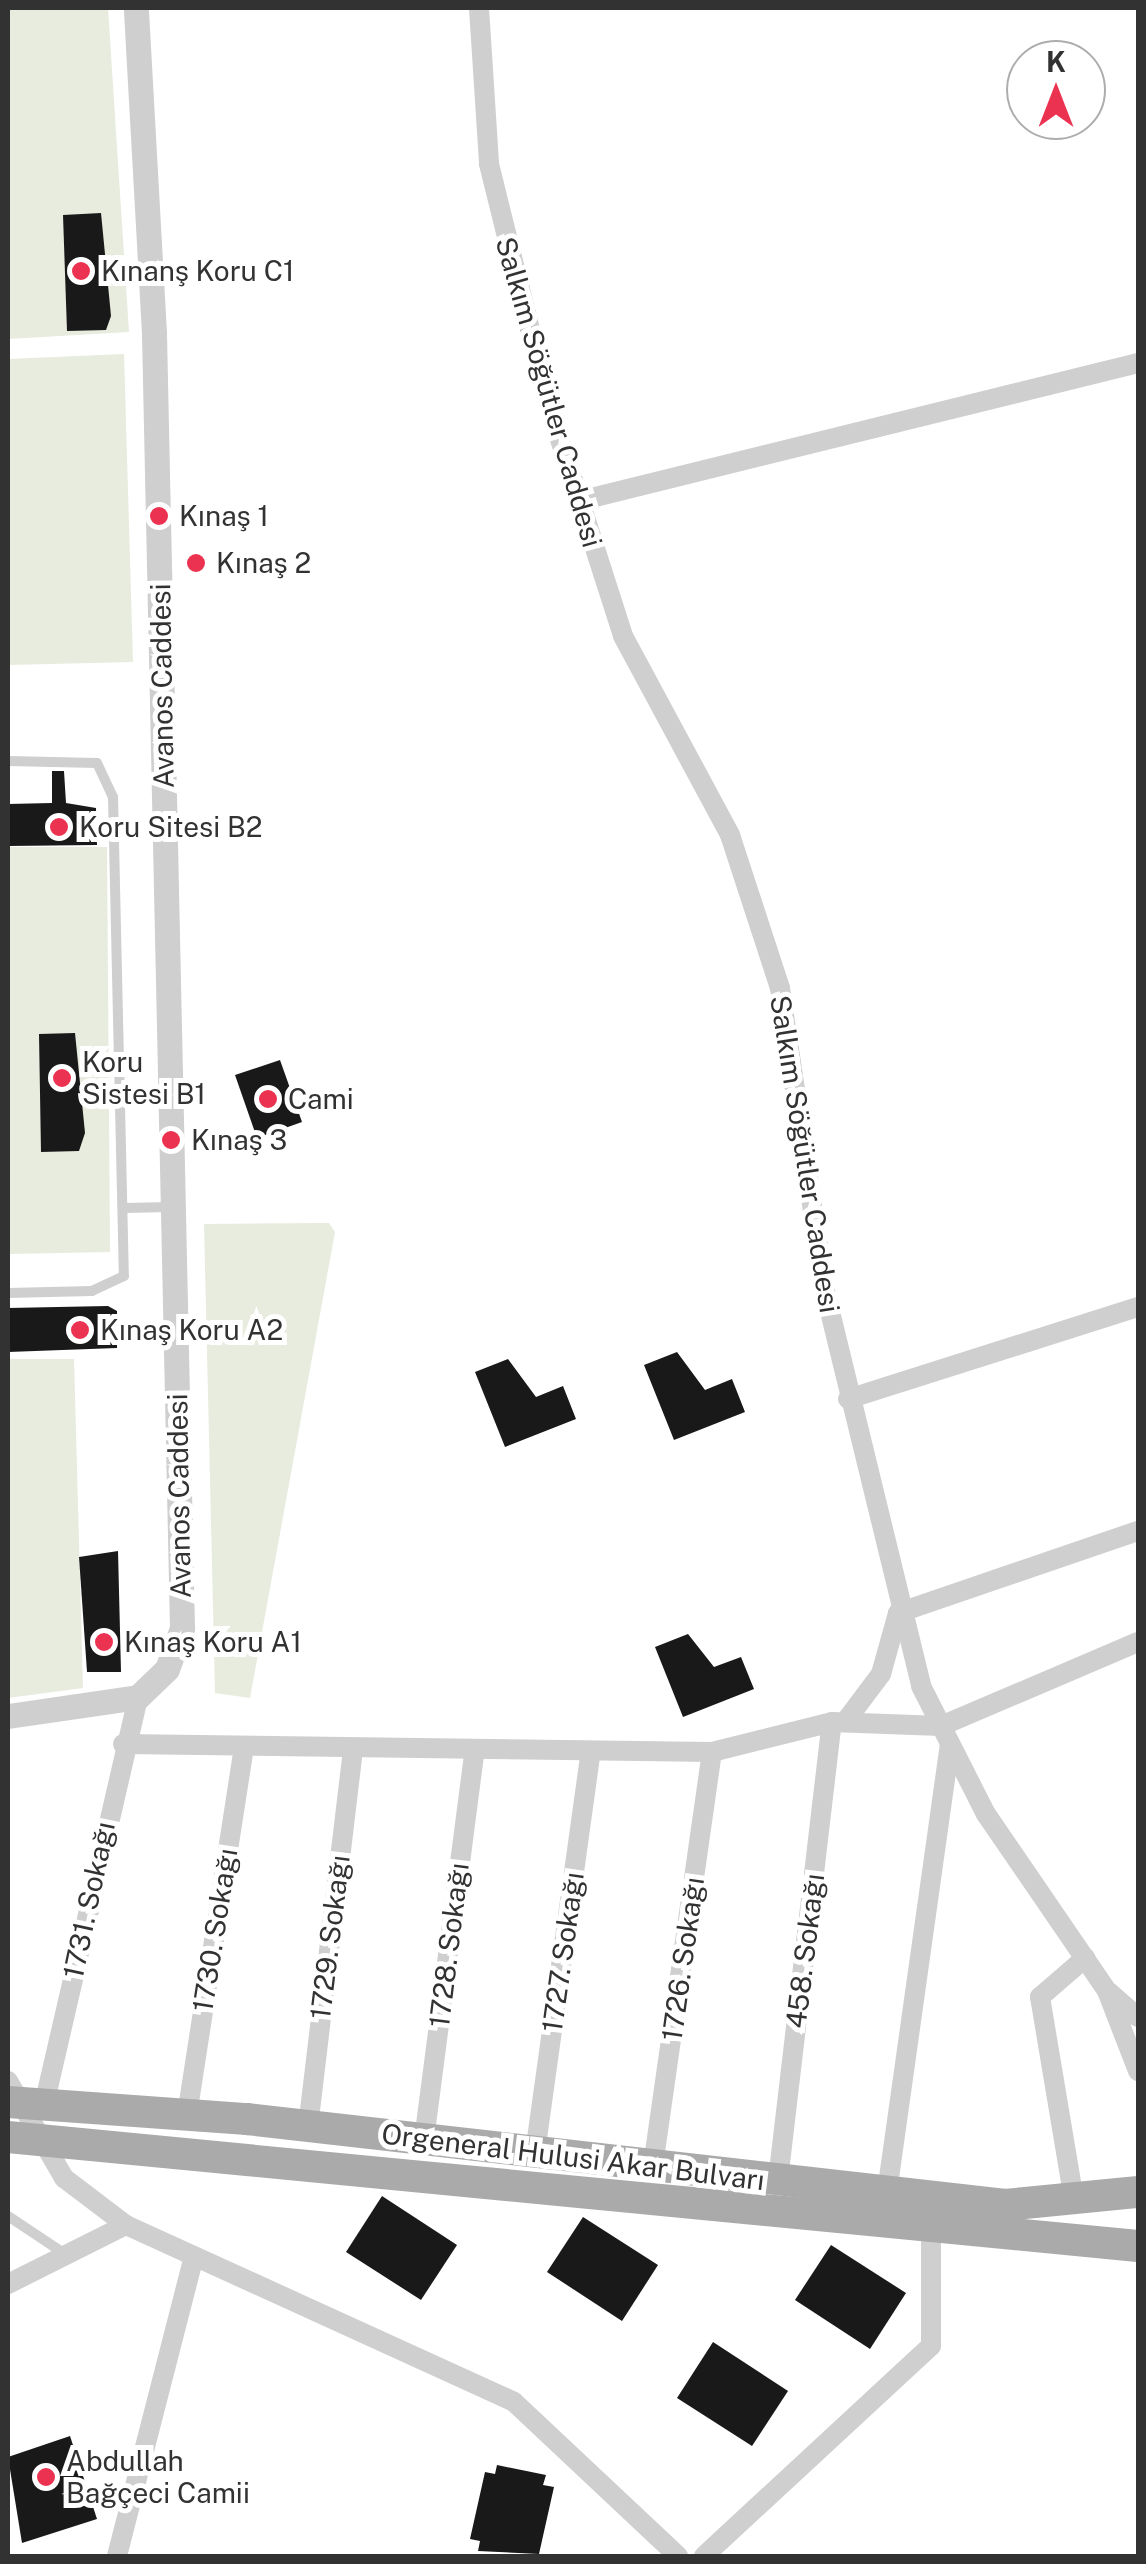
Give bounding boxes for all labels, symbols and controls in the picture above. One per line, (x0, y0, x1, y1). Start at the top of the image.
north arrow (1006, 40, 1106, 140)
text: K (1046, 45, 1066, 78)
street label: Salkım Söğütler Caddesi (489, 233, 609, 551)
place label: Kınanş Koru C1 (101, 254, 294, 288)
marker: Kınanş Koru C1 (70, 260, 92, 282)
place label: Kınaş 1 (179, 499, 269, 533)
marker: Kınaş 1 (148, 505, 170, 527)
place label: Kınaş 2 (216, 546, 311, 580)
marker: Kınaş 2 (185, 552, 207, 574)
street label: Avanos Caddesi (143, 583, 181, 789)
place label: Koru Sitesi B2 (79, 810, 262, 844)
marker: Koru Sitesi B2 (48, 816, 70, 838)
street label: Salkım Söğütler Caddesi (763, 993, 847, 1315)
place label: Koru Sistesi B1 (82, 1045, 206, 1111)
marker: Koru Sistesi B1 (51, 1067, 73, 1089)
place label: Cami (288, 1082, 354, 1116)
marker: Cami (257, 1088, 279, 1110)
place label: Kınaş 3 (191, 1123, 287, 1157)
marker: Kınaş 3 (160, 1129, 182, 1151)
place label: Kınaş Koru A2 (100, 1313, 283, 1347)
marker: Kınaş Koru A2 (69, 1319, 91, 1341)
street label: Avanos Caddesi (160, 1393, 198, 1599)
place label: Kınaş Koru A1 (124, 1625, 302, 1659)
marker: Kınaş Koru A1 (93, 1631, 115, 1653)
street label: 1731. Sokağı (56, 1819, 122, 1981)
street label: 1730. Sokağı (186, 1846, 244, 2014)
street label: 1729. Sokağı (303, 1853, 357, 2021)
street label: 1728. Sokağı (422, 1861, 476, 2029)
street label: 1727. Sokağı (535, 1870, 591, 2034)
street label: 458. Sokağı (779, 1871, 831, 2031)
street label: 1726. Sokağı (655, 1875, 711, 2043)
street label: Orgeneral Hulusi Akar Bulvarı (380, 2117, 766, 2197)
place label: Abdullah Bağçeci Camii (66, 2444, 250, 2510)
marker: Abdullah Bağçeci Camii (35, 2466, 57, 2488)

